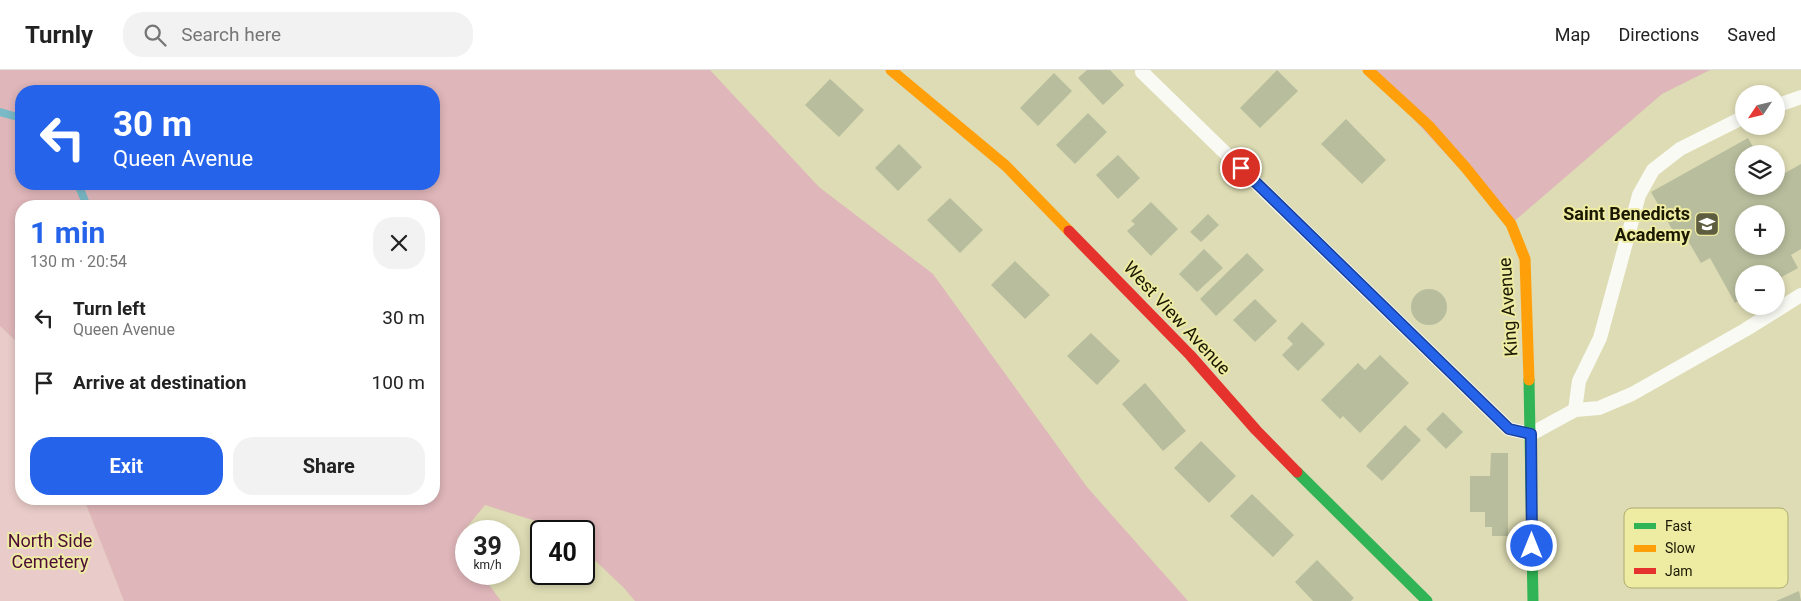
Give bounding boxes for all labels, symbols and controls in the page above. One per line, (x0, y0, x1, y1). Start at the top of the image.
search box (123, 12, 473, 57)
text: Turnly (25, 21, 93, 49)
icon: search (141, 21, 169, 49)
text: Search here (181, 23, 281, 46)
text: Map (1555, 24, 1590, 45)
text: Directions (1618, 24, 1699, 45)
text: Saved (1727, 24, 1776, 45)
north arrow (1735, 85, 1785, 135)
map controls (1735, 85, 1785, 315)
text: 30 m (113, 104, 192, 145)
icon: left (30, 105, 95, 170)
button: layers (1735, 145, 1785, 195)
text: Queen Avenue (113, 146, 253, 171)
pin (1220, 147, 1262, 189)
icon: arrive (1227, 154, 1255, 182)
place label: Saint Benedicts Academy (1563, 203, 1691, 245)
button: + (1735, 205, 1785, 255)
school or university icon: Saint Benedicts Academy (1694, 211, 1720, 237)
text: 1 min (30, 215, 105, 250)
button: close (373, 217, 425, 269)
text: 130 m · 20:54 (30, 252, 127, 271)
street label: West View Avenue (1120, 257, 1235, 379)
street label: King Avenue (1494, 257, 1521, 357)
button: − (1735, 265, 1785, 315)
text: Turn left (73, 297, 146, 320)
icon: left (30, 304, 58, 332)
text: 30 m (382, 306, 425, 329)
text: Queen Avenue (73, 320, 175, 339)
icon: arrive (30, 369, 58, 397)
text: Arrive at destination (73, 371, 246, 394)
text: 100 m (372, 371, 425, 394)
button: Exit (30, 437, 223, 495)
button: Share (233, 437, 425, 495)
legend (1624, 508, 1788, 588)
text: Fast (1665, 518, 1692, 534)
position arrow (1505, 519, 1557, 571)
speed limit sign: 40 (530, 520, 595, 585)
park label: North Side Cemetery (8, 530, 92, 572)
text: 39 (473, 532, 502, 561)
text: Slow (1665, 540, 1696, 556)
text: km/h (473, 558, 502, 572)
text: Jam (1665, 563, 1693, 579)

